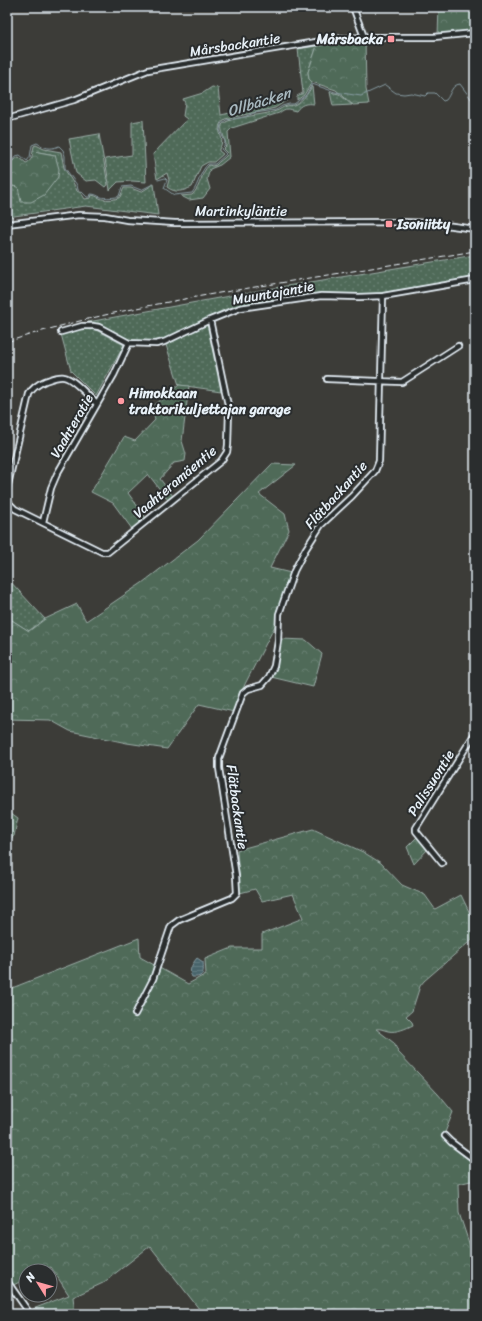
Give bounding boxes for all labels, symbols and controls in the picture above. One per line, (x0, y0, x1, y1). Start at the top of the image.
street label: Mårsbackantie (188, 26, 282, 64)
place label: Mårsbacka (315, 27, 384, 52)
marker: Mårsbacka (386, 34, 396, 44)
water label: Ollbäcken (224, 80, 296, 124)
street label: Martinkyläntie (195, 199, 287, 224)
place label: Isoniitty (396, 212, 451, 237)
marker: Isoniitty (384, 219, 394, 229)
street label: Muuntajantie (230, 273, 316, 312)
place label: Himokkaan traktorikuljettajan garage (128, 381, 292, 422)
street label: Vaahteratie (43, 389, 101, 463)
marker: Himokkaan traktorikuljettajan garage (116, 396, 126, 406)
street label: Vaahteramäentie (127, 439, 223, 525)
street label: Flätbackantie (298, 455, 374, 535)
street label: Palissuontie (401, 745, 461, 821)
street label: Flätbackantie (219, 763, 255, 851)
north arrow (18, 1263, 58, 1303)
text: N (20, 1268, 41, 1287)

